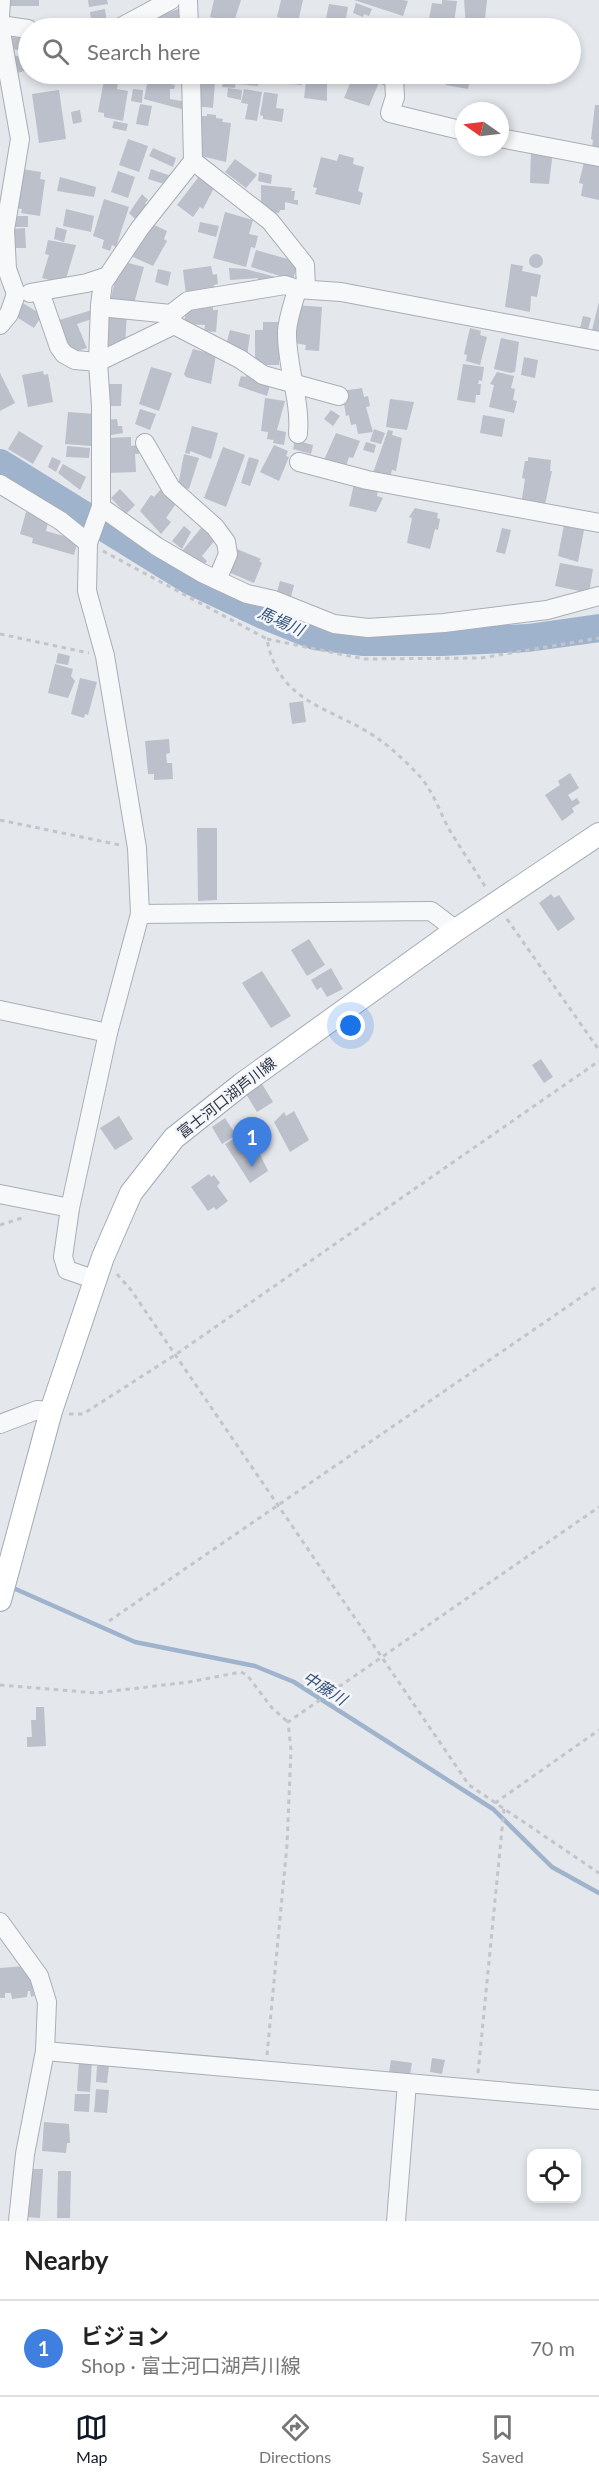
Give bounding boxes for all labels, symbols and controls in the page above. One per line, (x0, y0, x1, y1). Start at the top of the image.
search box (18, 18, 581, 84)
icon: search (39, 35, 72, 68)
text: Search here (87, 38, 200, 65)
north arrow (455, 102, 509, 156)
water label: 馬場川 (255, 602, 309, 640)
your location (336, 1011, 365, 1040)
street label: 富士河口湖芦川線 (174, 1053, 279, 1141)
pin: 1 (232, 1118, 272, 1167)
water label: 中藤川 (300, 1667, 352, 1709)
map controls (527, 2149, 581, 2203)
button: locate (527, 2149, 581, 2203)
text: Nearby (24, 2244, 109, 2276)
text: ビジョン (81, 2322, 169, 2349)
text: 1 (38, 2336, 49, 2360)
text: 70 m (530, 2336, 575, 2360)
text: Shop · 富士河口湖芦川線 (81, 2353, 301, 2377)
tab: Map (75, 2411, 108, 2466)
tab: Directions (259, 2411, 331, 2466)
tab: Saved (482, 2411, 524, 2466)

